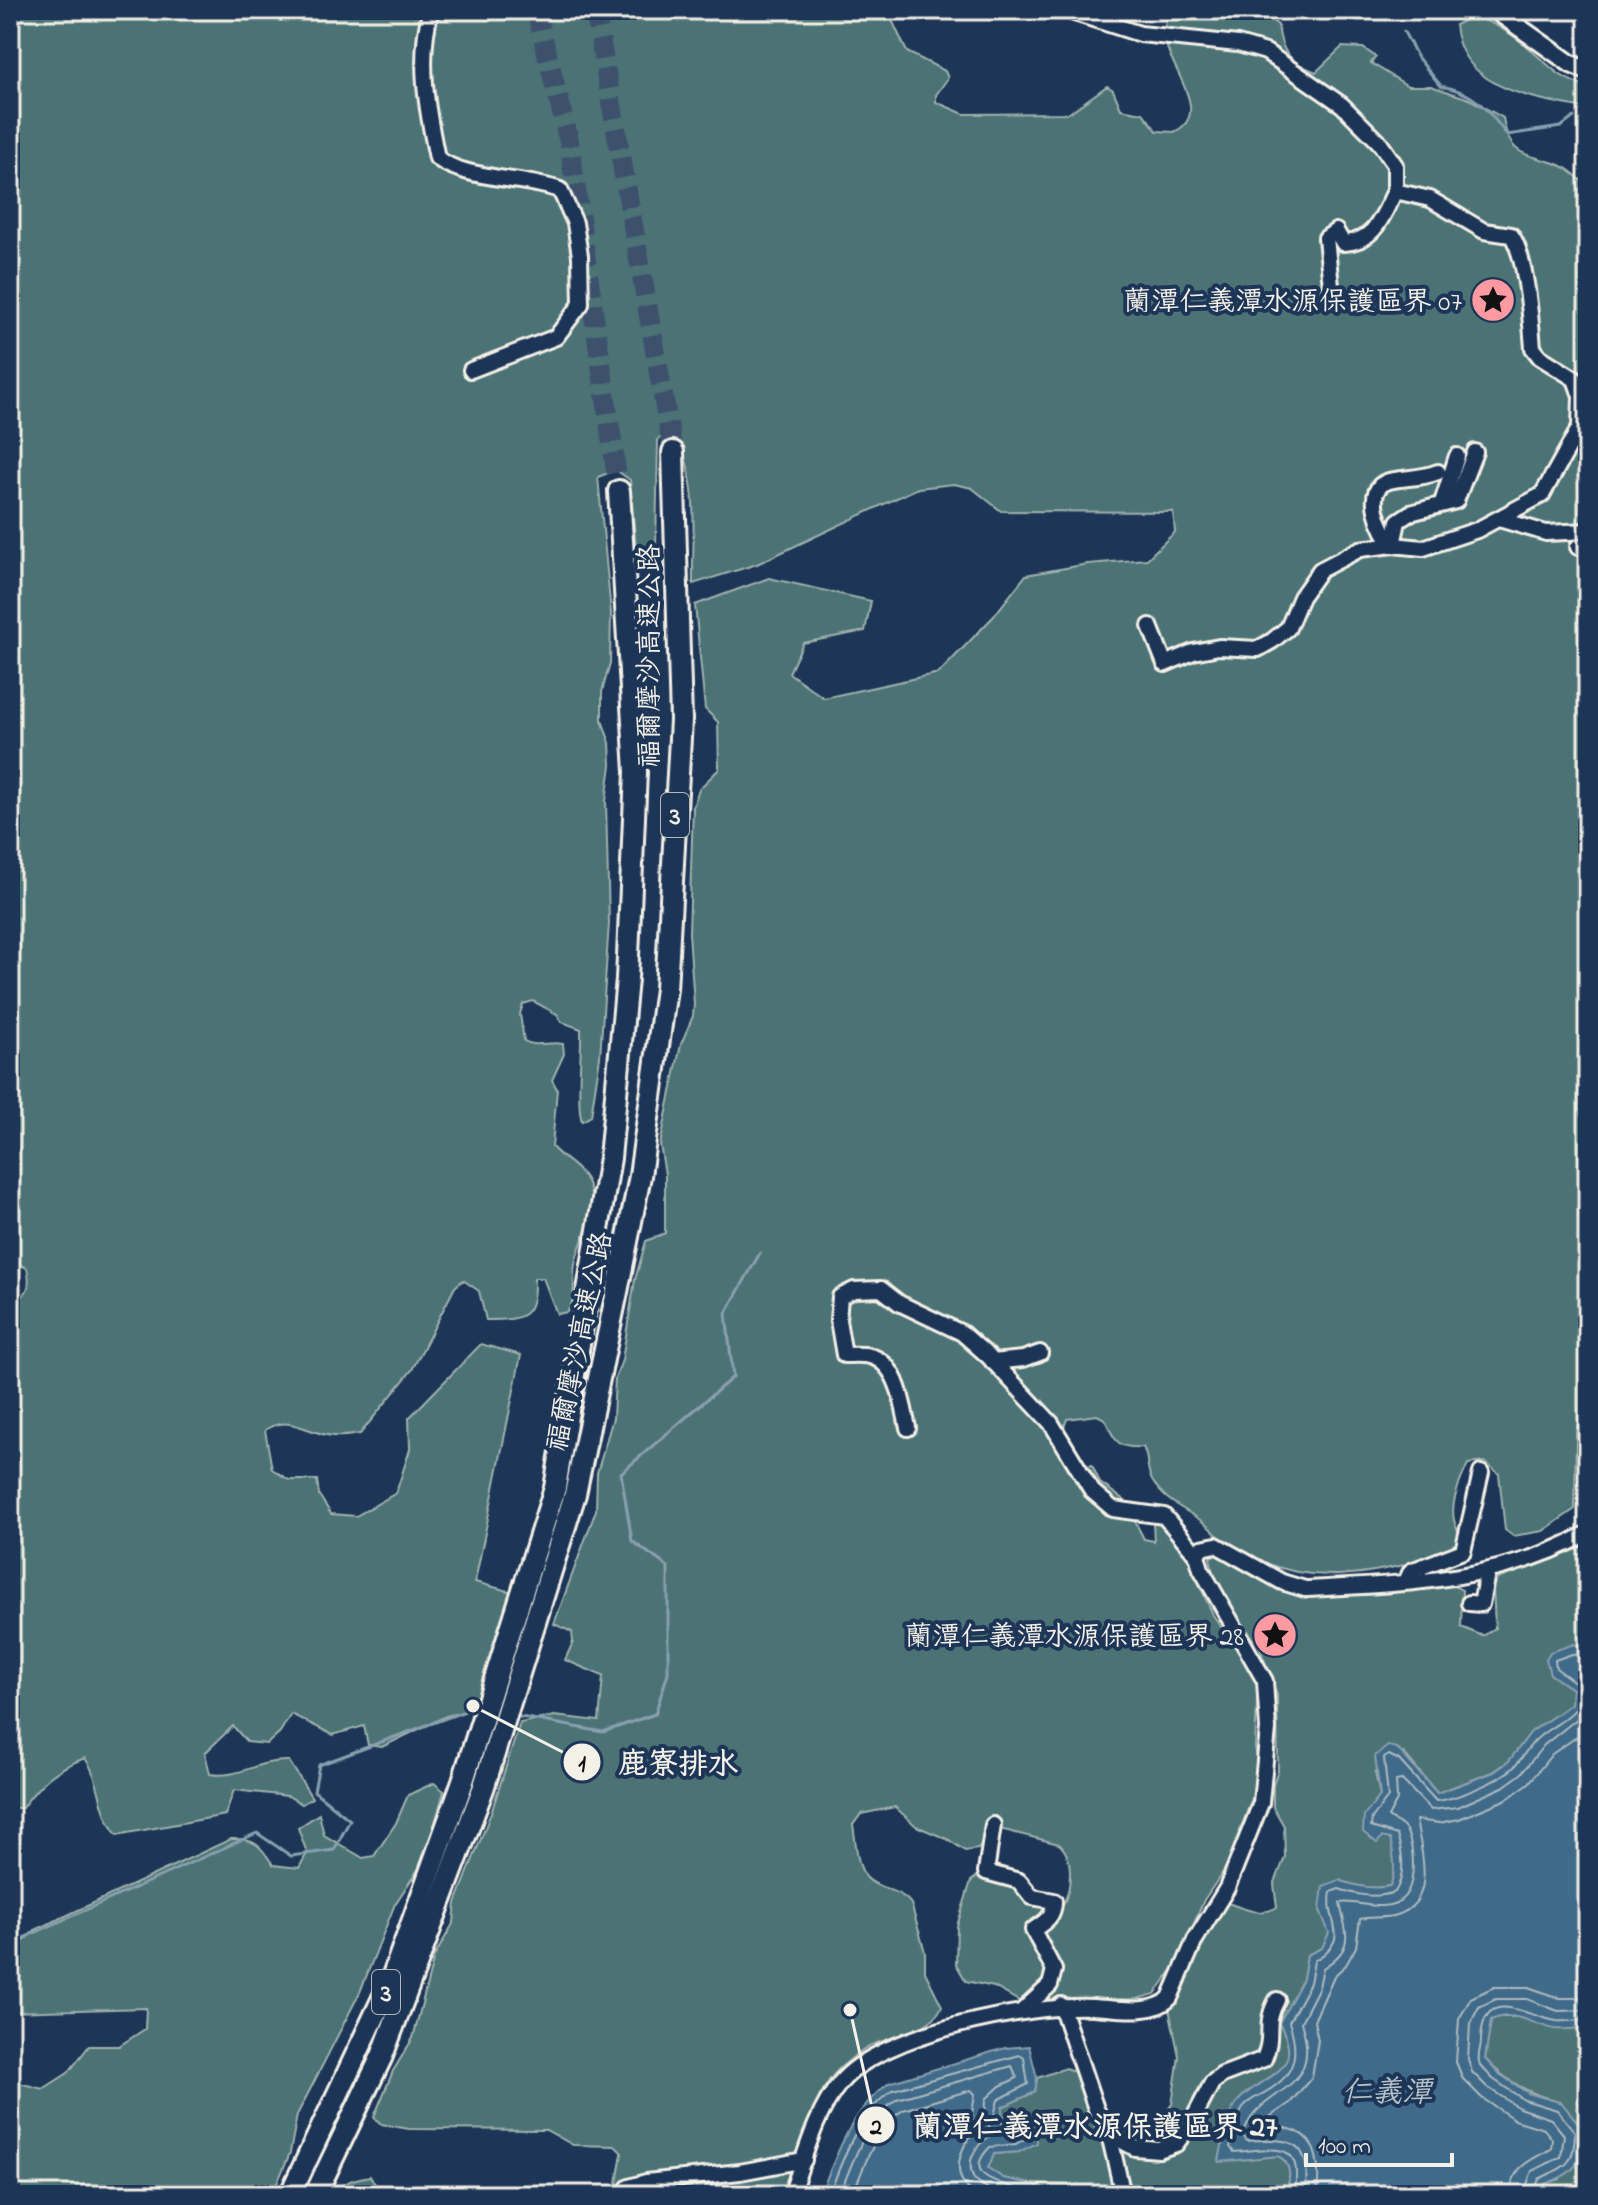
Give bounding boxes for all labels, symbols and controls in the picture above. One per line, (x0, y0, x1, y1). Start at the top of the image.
place icon: 蘭潭仁義潭水源保護區界 07 (1469, 276, 1517, 324)
place label: 蘭潭仁義潭水源保護區界 07 (1123, 283, 1462, 324)
street label: 福爾摩沙高速公路 (631, 544, 672, 768)
road number: 3 (661, 793, 689, 837)
street label: 福爾摩沙高速公路 (538, 1228, 625, 1456)
place icon: 蘭潭仁義潭水源保護區界 28 (1251, 1611, 1299, 1659)
place label: 蘭潭仁義潭水源保護區界 28 (905, 1618, 1244, 1659)
callout: 鹿寮排水 (562, 1735, 754, 1789)
text: 鹿寮排水 (618, 1744, 738, 1788)
text: 1 (578, 1748, 586, 1783)
road number: 3 (372, 1970, 400, 2014)
water label: 仁義潭 (1342, 2072, 1435, 2116)
callout: 蘭潭仁義潭水源保護區界 27 (856, 2098, 1293, 2152)
text: 蘭潭仁義潭水源保護區界 27 (913, 2107, 1278, 2151)
text: 2 (869, 2111, 882, 2146)
scale bar (1306, 2117, 1452, 2167)
text: 100 m (1318, 2130, 1371, 2165)

